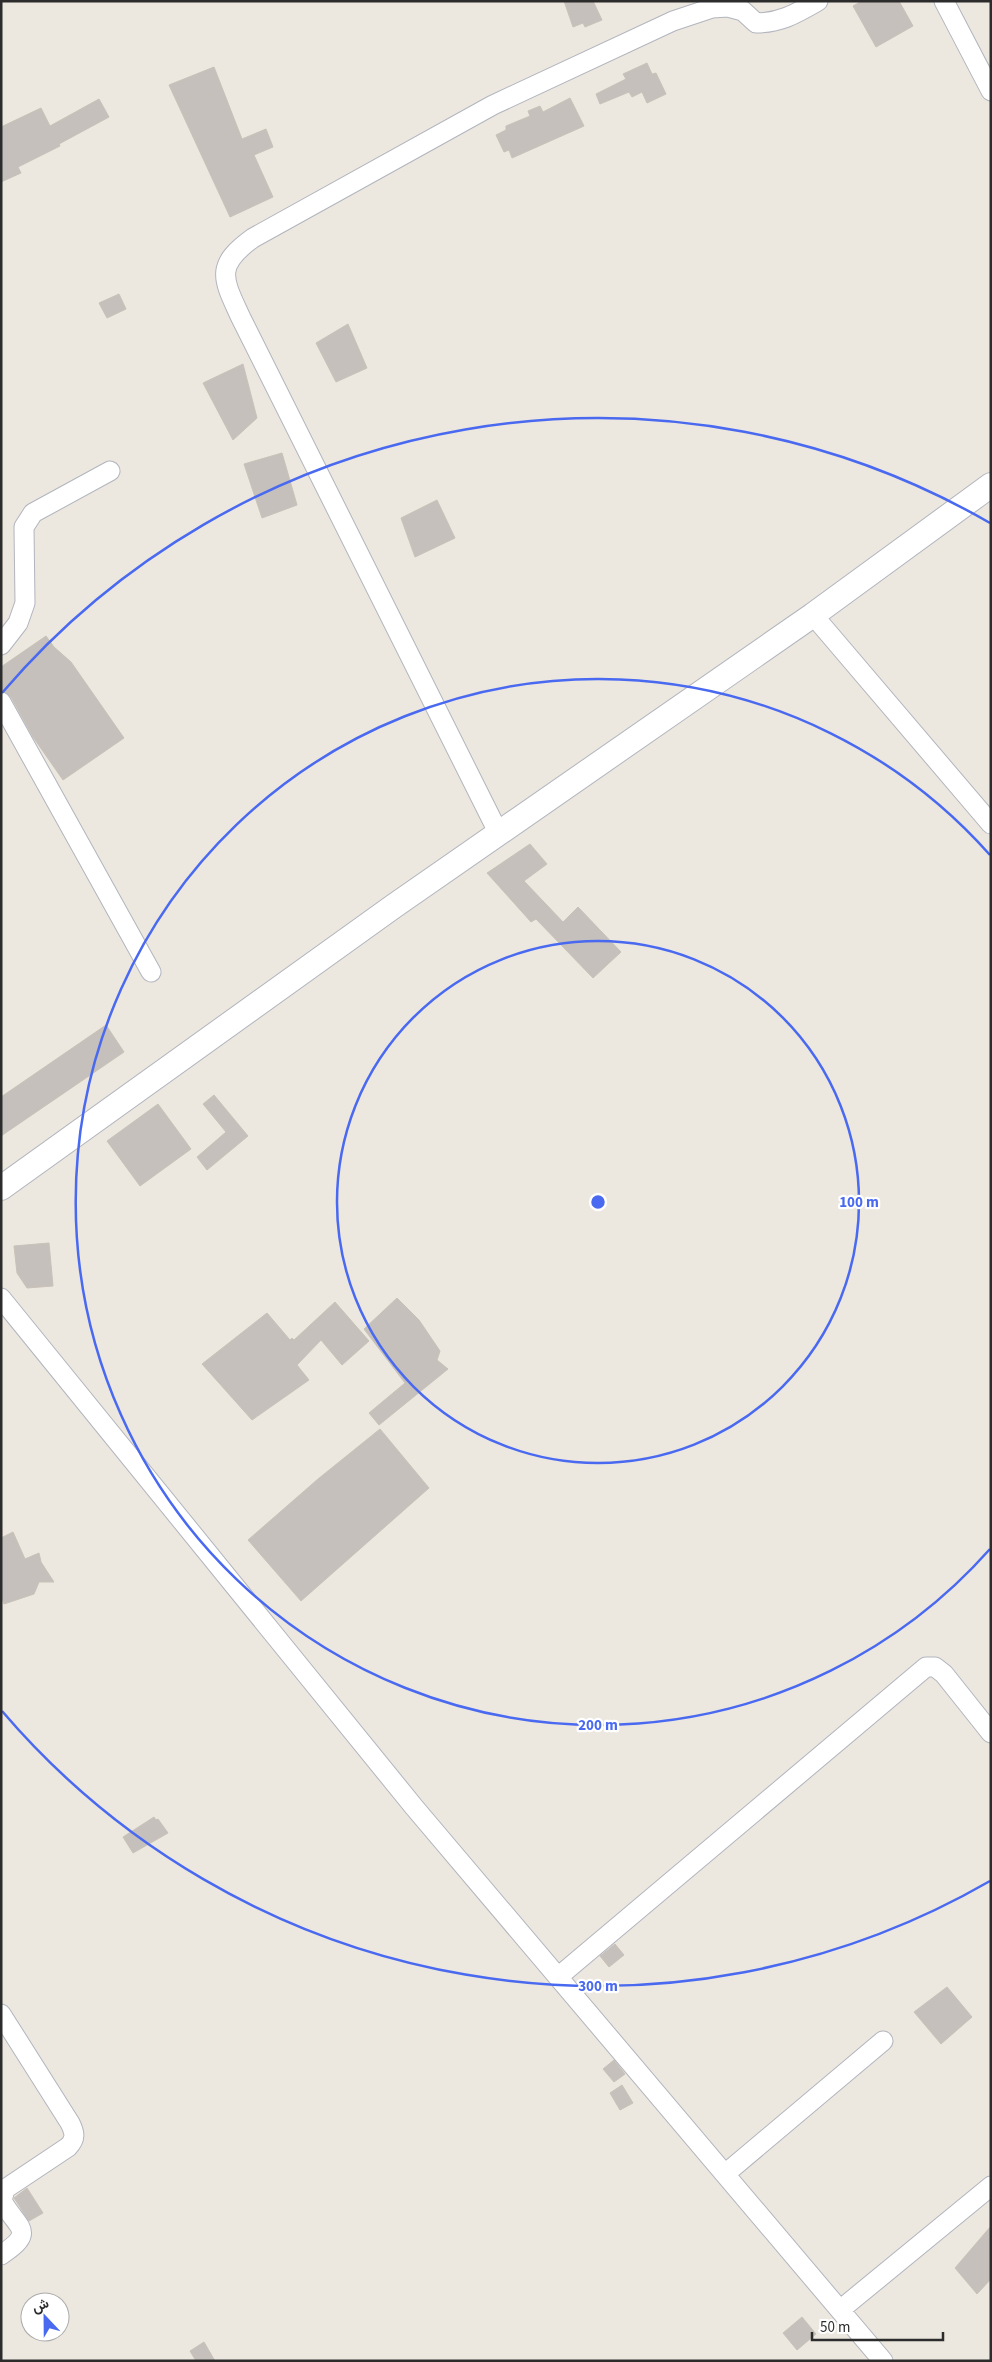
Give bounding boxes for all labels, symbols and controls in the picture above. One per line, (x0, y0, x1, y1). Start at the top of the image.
text: 100 m (839, 1192, 879, 1213)
centre of rings (589, 1193, 607, 1211)
text: 200 m (578, 1715, 618, 1736)
text: 300 m (578, 1976, 618, 1997)
north arrow (20, 2292, 70, 2342)
text: ش (29, 2293, 52, 2318)
scale bar (812, 2310, 943, 2342)
text: 50 m (820, 2317, 850, 2338)

